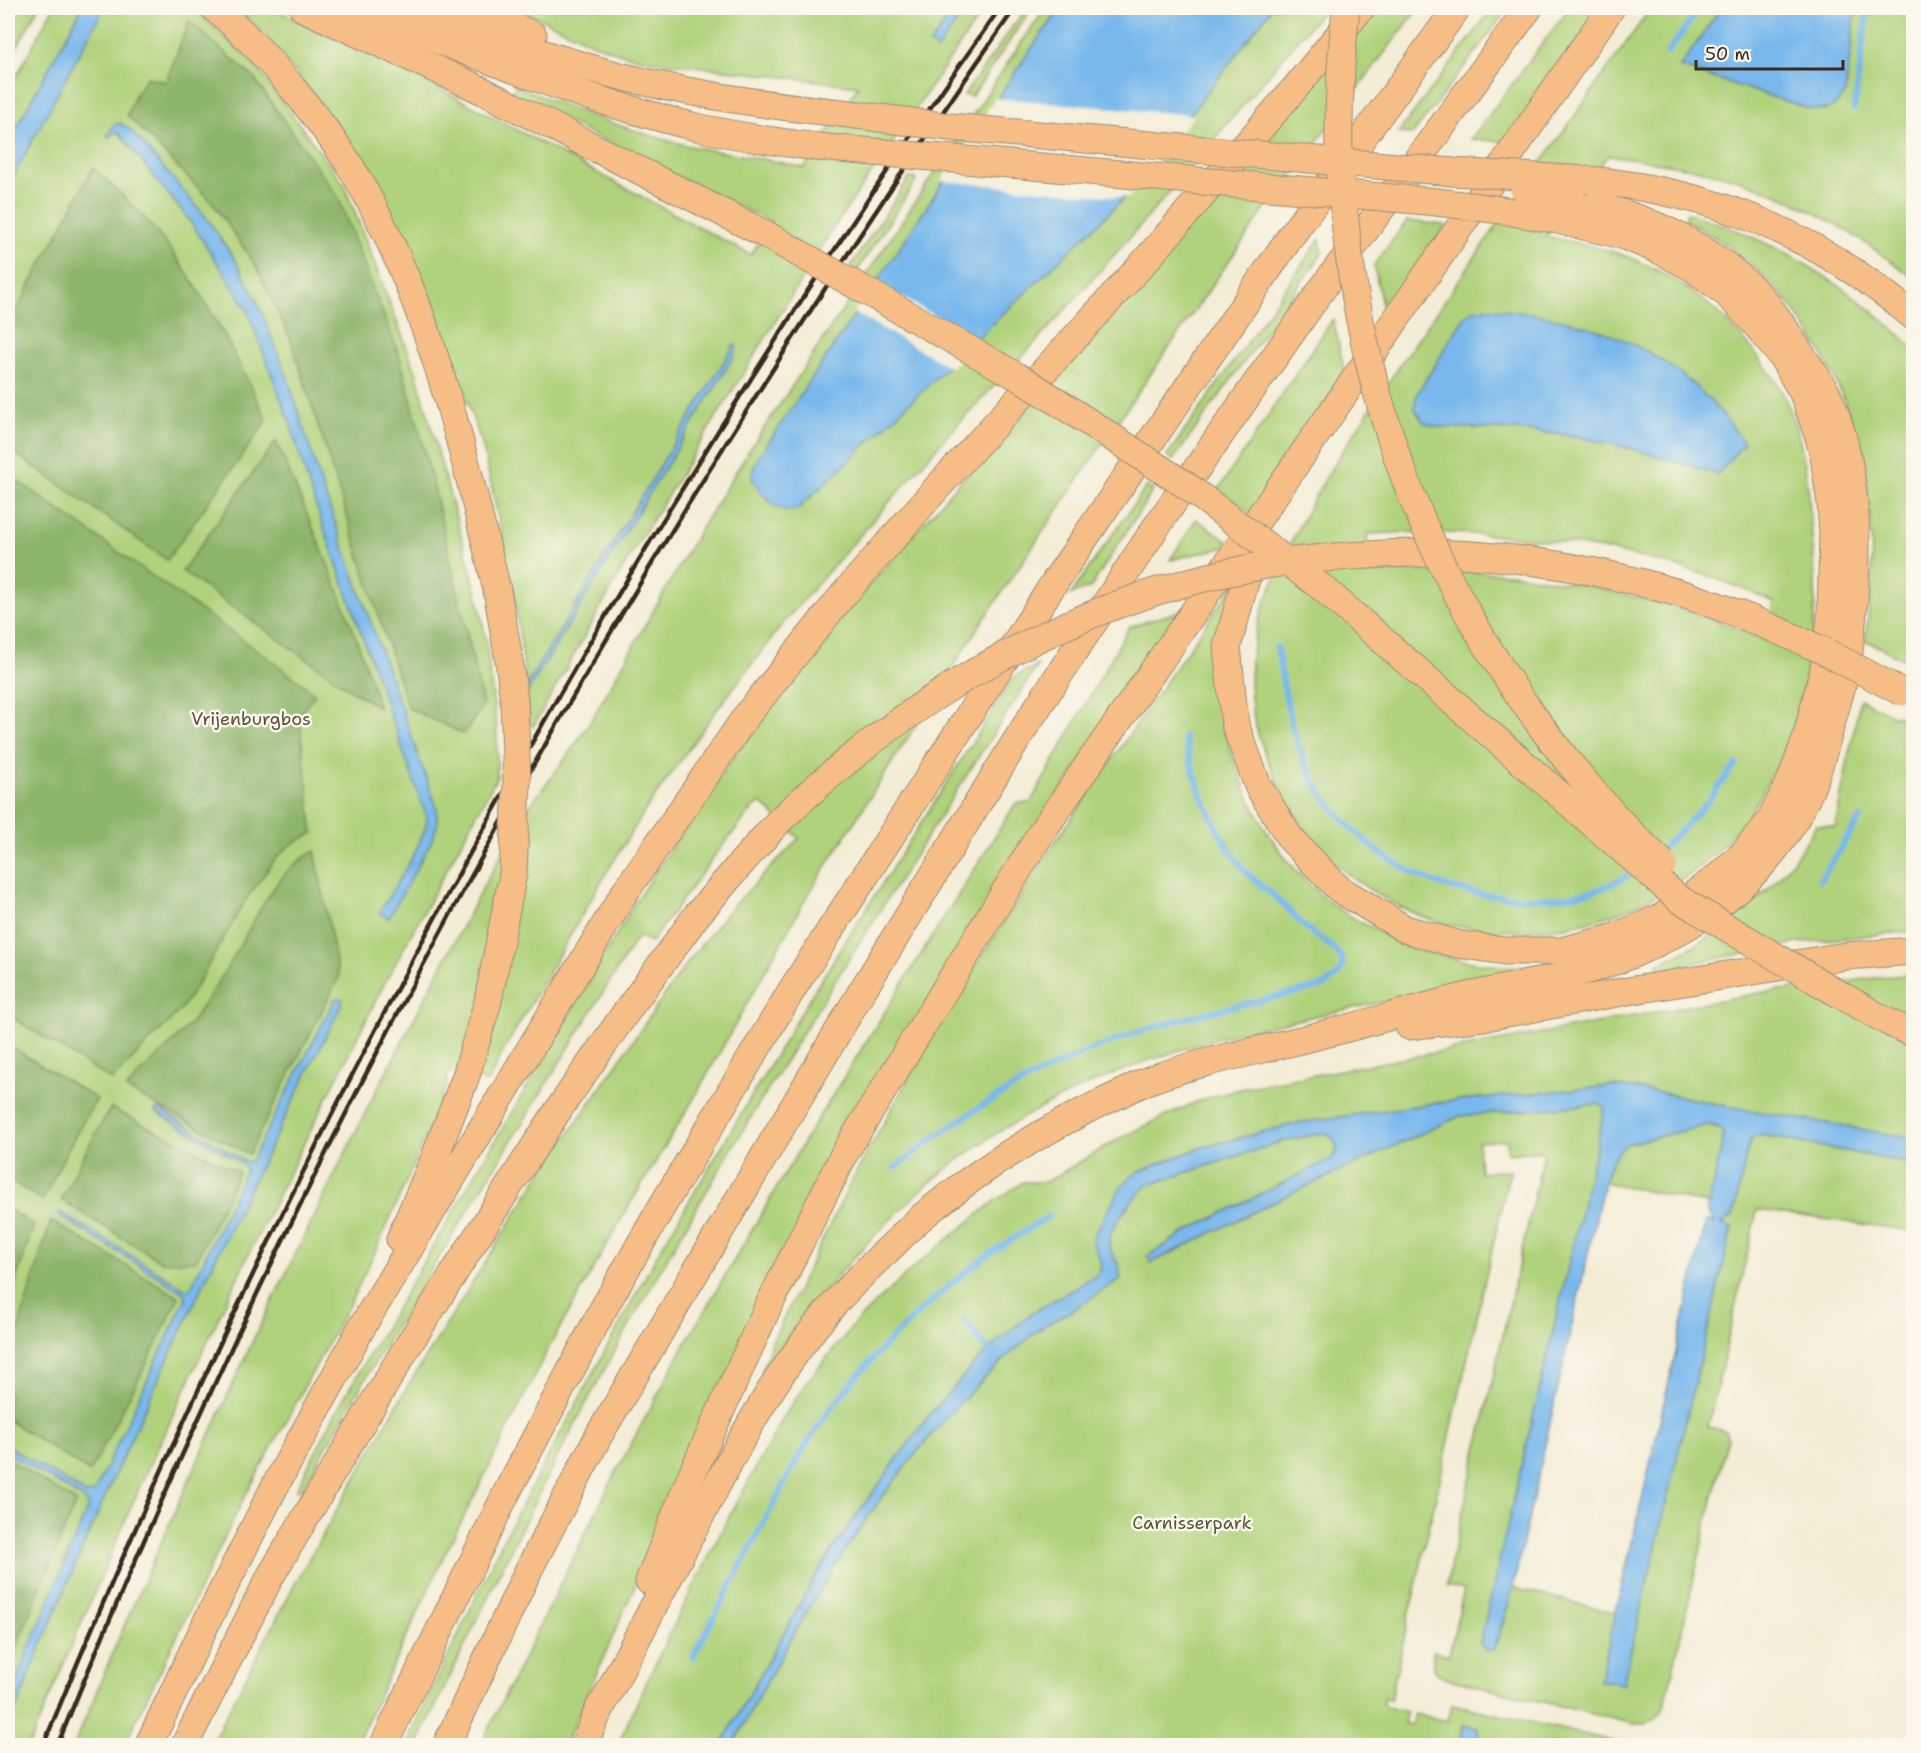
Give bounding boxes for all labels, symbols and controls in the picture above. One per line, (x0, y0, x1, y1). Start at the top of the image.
scale bar (1696, 33, 1843, 71)
text: 50 m (1705, 42, 1750, 66)
park label: Vrijenburgbos (191, 707, 311, 731)
park label: Carnisserpark (1132, 1511, 1252, 1535)

